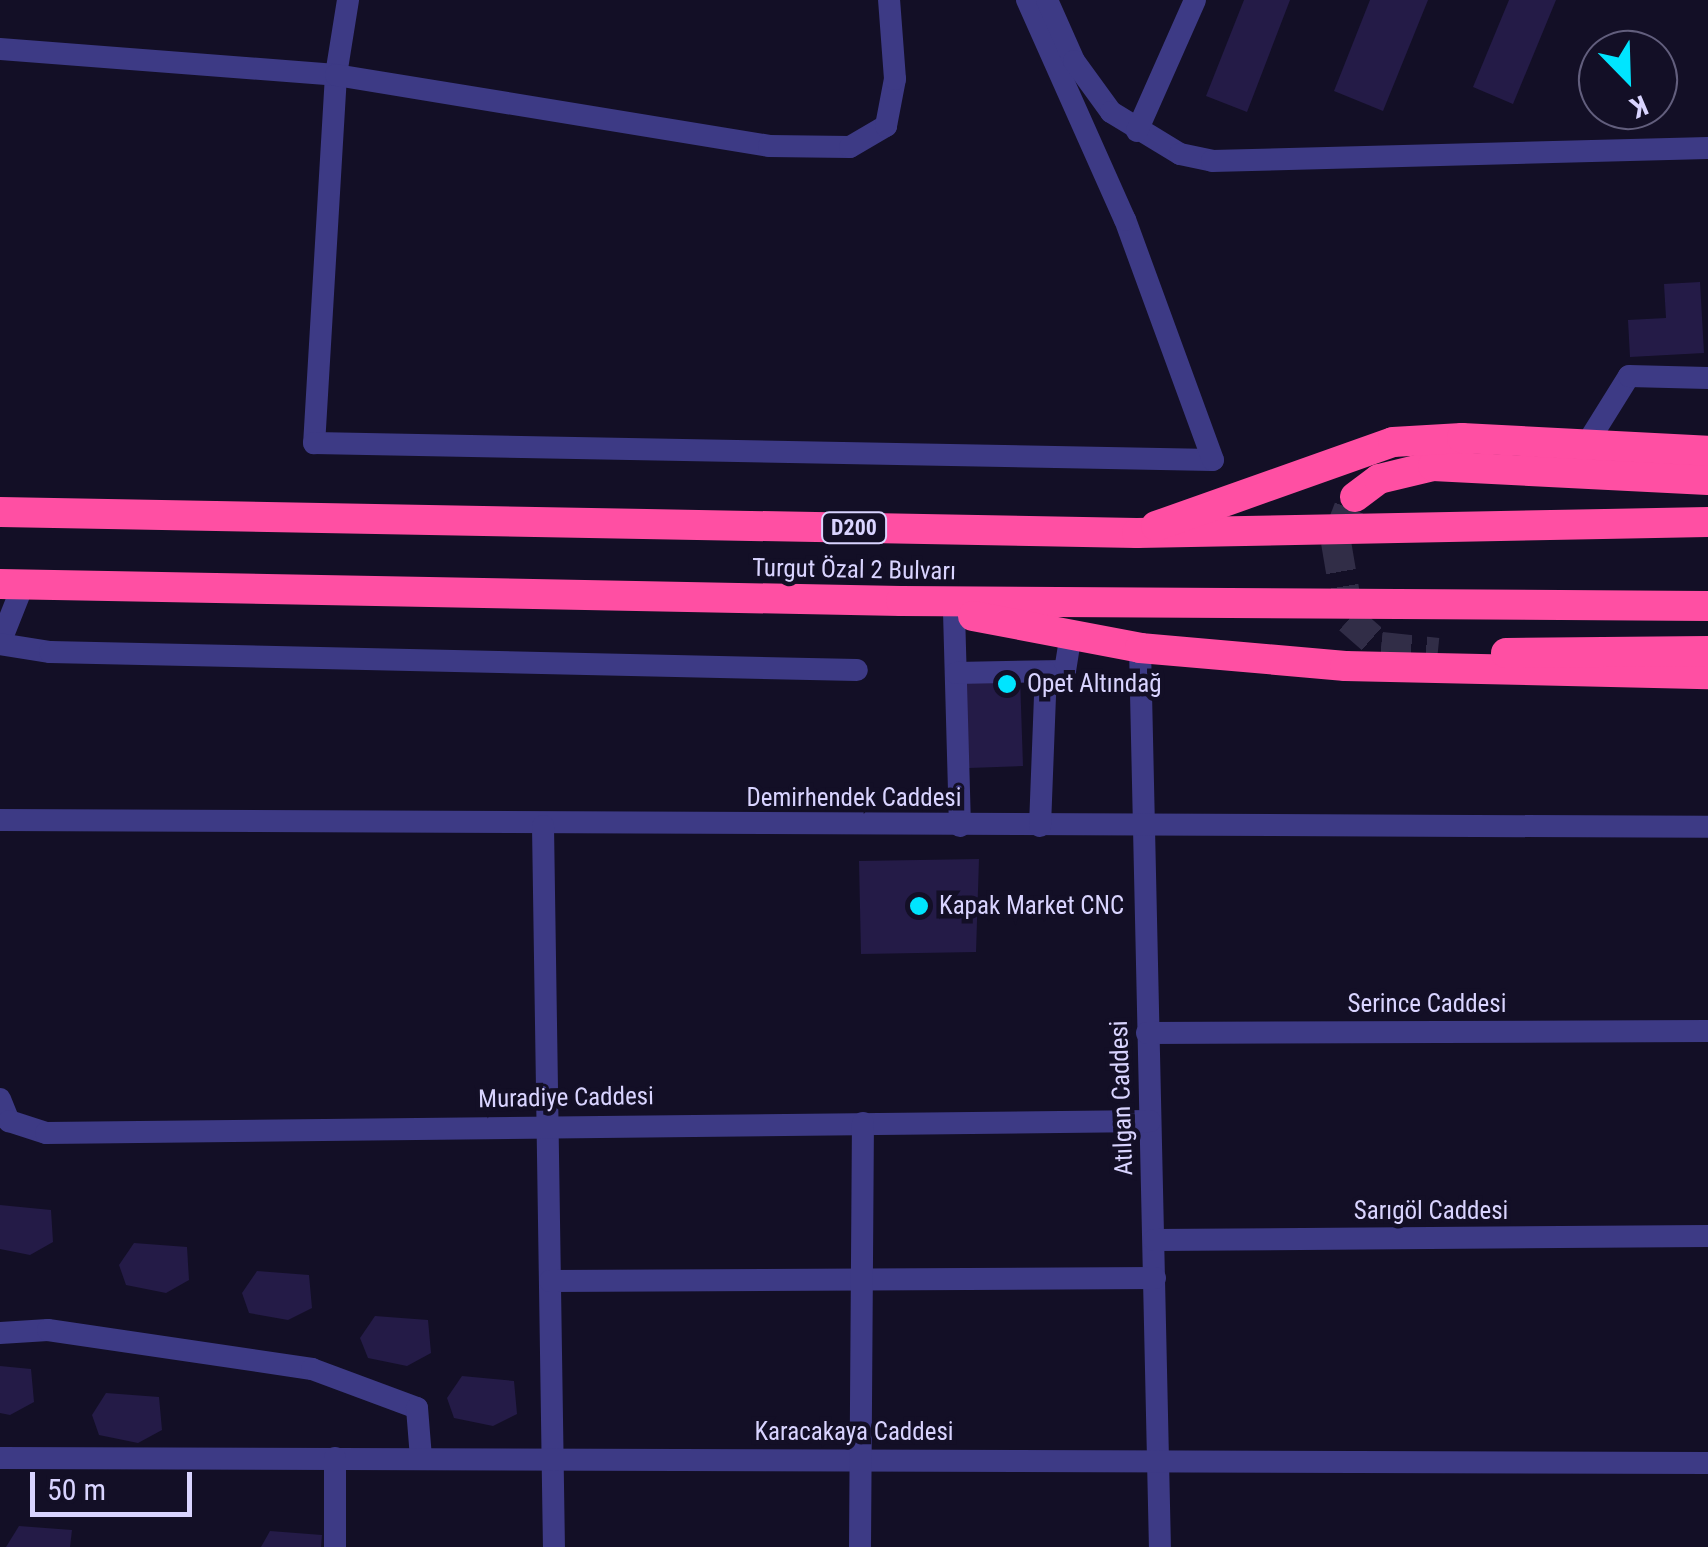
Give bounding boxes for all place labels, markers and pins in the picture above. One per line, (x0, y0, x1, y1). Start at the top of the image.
place label: Opet Altındağ (1027, 669, 1161, 699)
marker: Opet Altındağ (996, 673, 1018, 695)
place label: Kapak Market CNC (939, 891, 1124, 921)
marker: Kapak Market CNC (908, 895, 930, 917)

